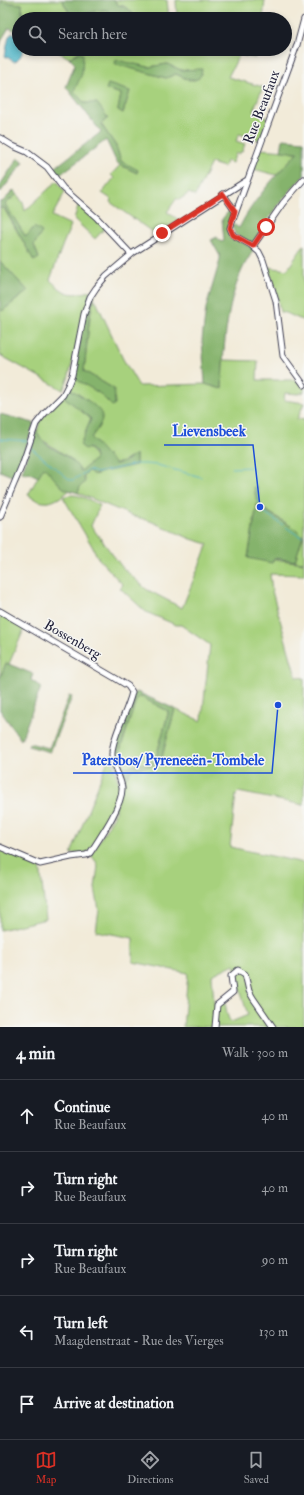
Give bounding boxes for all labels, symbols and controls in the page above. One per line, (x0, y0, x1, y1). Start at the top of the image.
search box (12, 12, 292, 56)
icon: search (26, 23, 48, 45)
text: Search here (58, 25, 127, 44)
street label: Rue Beaufaux (240, 67, 284, 147)
route start (257, 218, 275, 236)
route end (153, 224, 171, 242)
callout: Lievensbeek (164, 418, 253, 445)
text: Lievensbeek (172, 422, 247, 441)
street label: Bossenberg (41, 616, 105, 663)
callout: Patersbos/ Pyreneeën-Tombele (73, 746, 272, 773)
text: Patersbos/ Pyreneeën-Tombele (82, 751, 265, 771)
text: 4 min (16, 1043, 55, 1064)
text: Walk · 300 m (222, 1045, 288, 1061)
text: Continue (54, 1098, 110, 1117)
icon: ahead (16, 1105, 38, 1127)
text: 40 m (262, 1108, 288, 1124)
text: Rue Beaufaux (54, 1117, 126, 1133)
text: Turn right (54, 1170, 117, 1189)
icon: right (16, 1177, 38, 1199)
text: 40 m (262, 1180, 288, 1196)
text: Rue Beaufaux (54, 1189, 126, 1205)
text: Turn right (54, 1242, 117, 1261)
icon: right (16, 1249, 38, 1271)
text: 90 m (262, 1252, 288, 1268)
text: Rue Beaufaux (54, 1261, 126, 1277)
text: Turn left (54, 1314, 108, 1333)
icon: left (16, 1321, 38, 1343)
text: 130 m (259, 1324, 288, 1340)
text: Maagdenstraat - Rue des Vierges (54, 1333, 224, 1349)
icon: arrive (16, 1393, 38, 1415)
text: Arrive at destination (54, 1394, 174, 1413)
tab: Map (35, 1449, 57, 1486)
tab: Directions (127, 1449, 174, 1486)
tab: Saved (244, 1449, 269, 1486)

